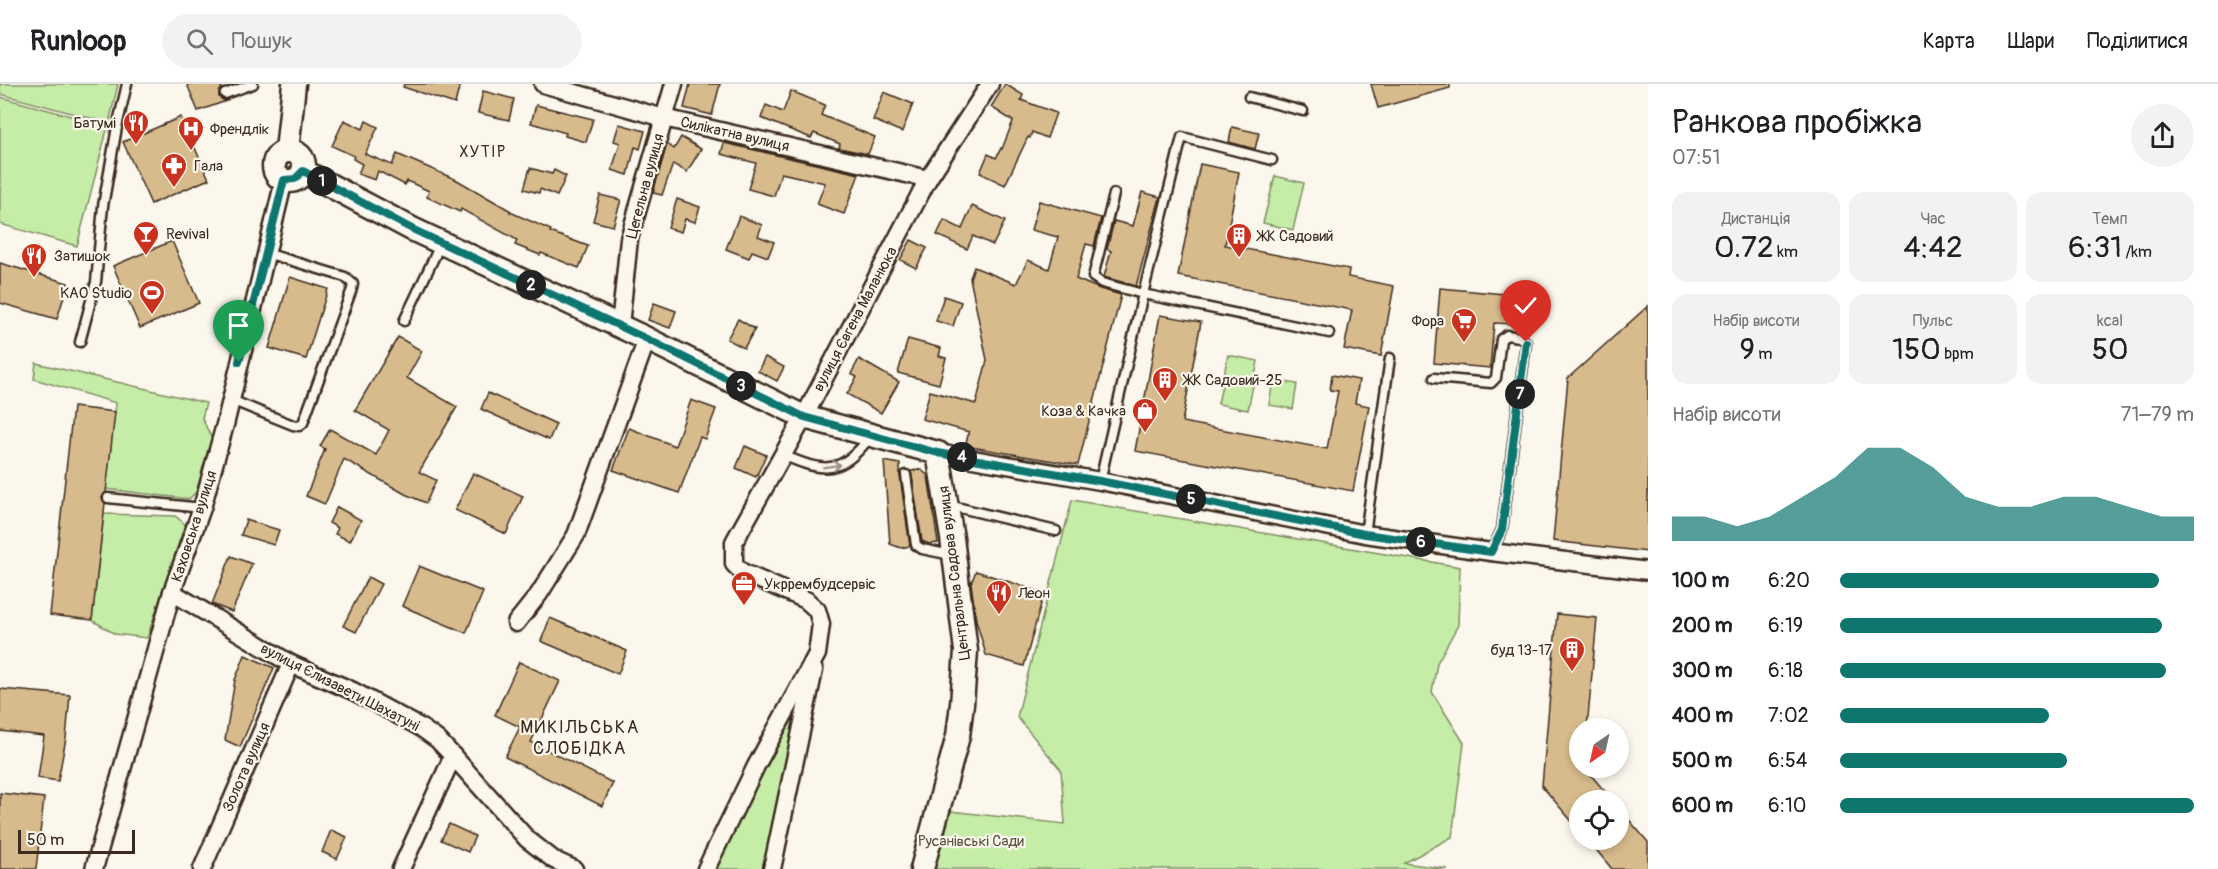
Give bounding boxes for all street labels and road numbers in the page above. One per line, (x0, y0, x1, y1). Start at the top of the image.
street label: Силікатна вулиця (679, 113, 791, 156)
street label: Цегельна вулиця (622, 132, 669, 241)
street label: вулиця Євгена Маланюка (809, 244, 902, 395)
street label: Каховська вулиця (168, 468, 221, 584)
street label: Центральна Садова вулиця (934, 485, 975, 661)
street label: вулиця Єлизавети Шахатуні (257, 639, 423, 736)
street label: Золота вулиця (218, 720, 275, 815)

